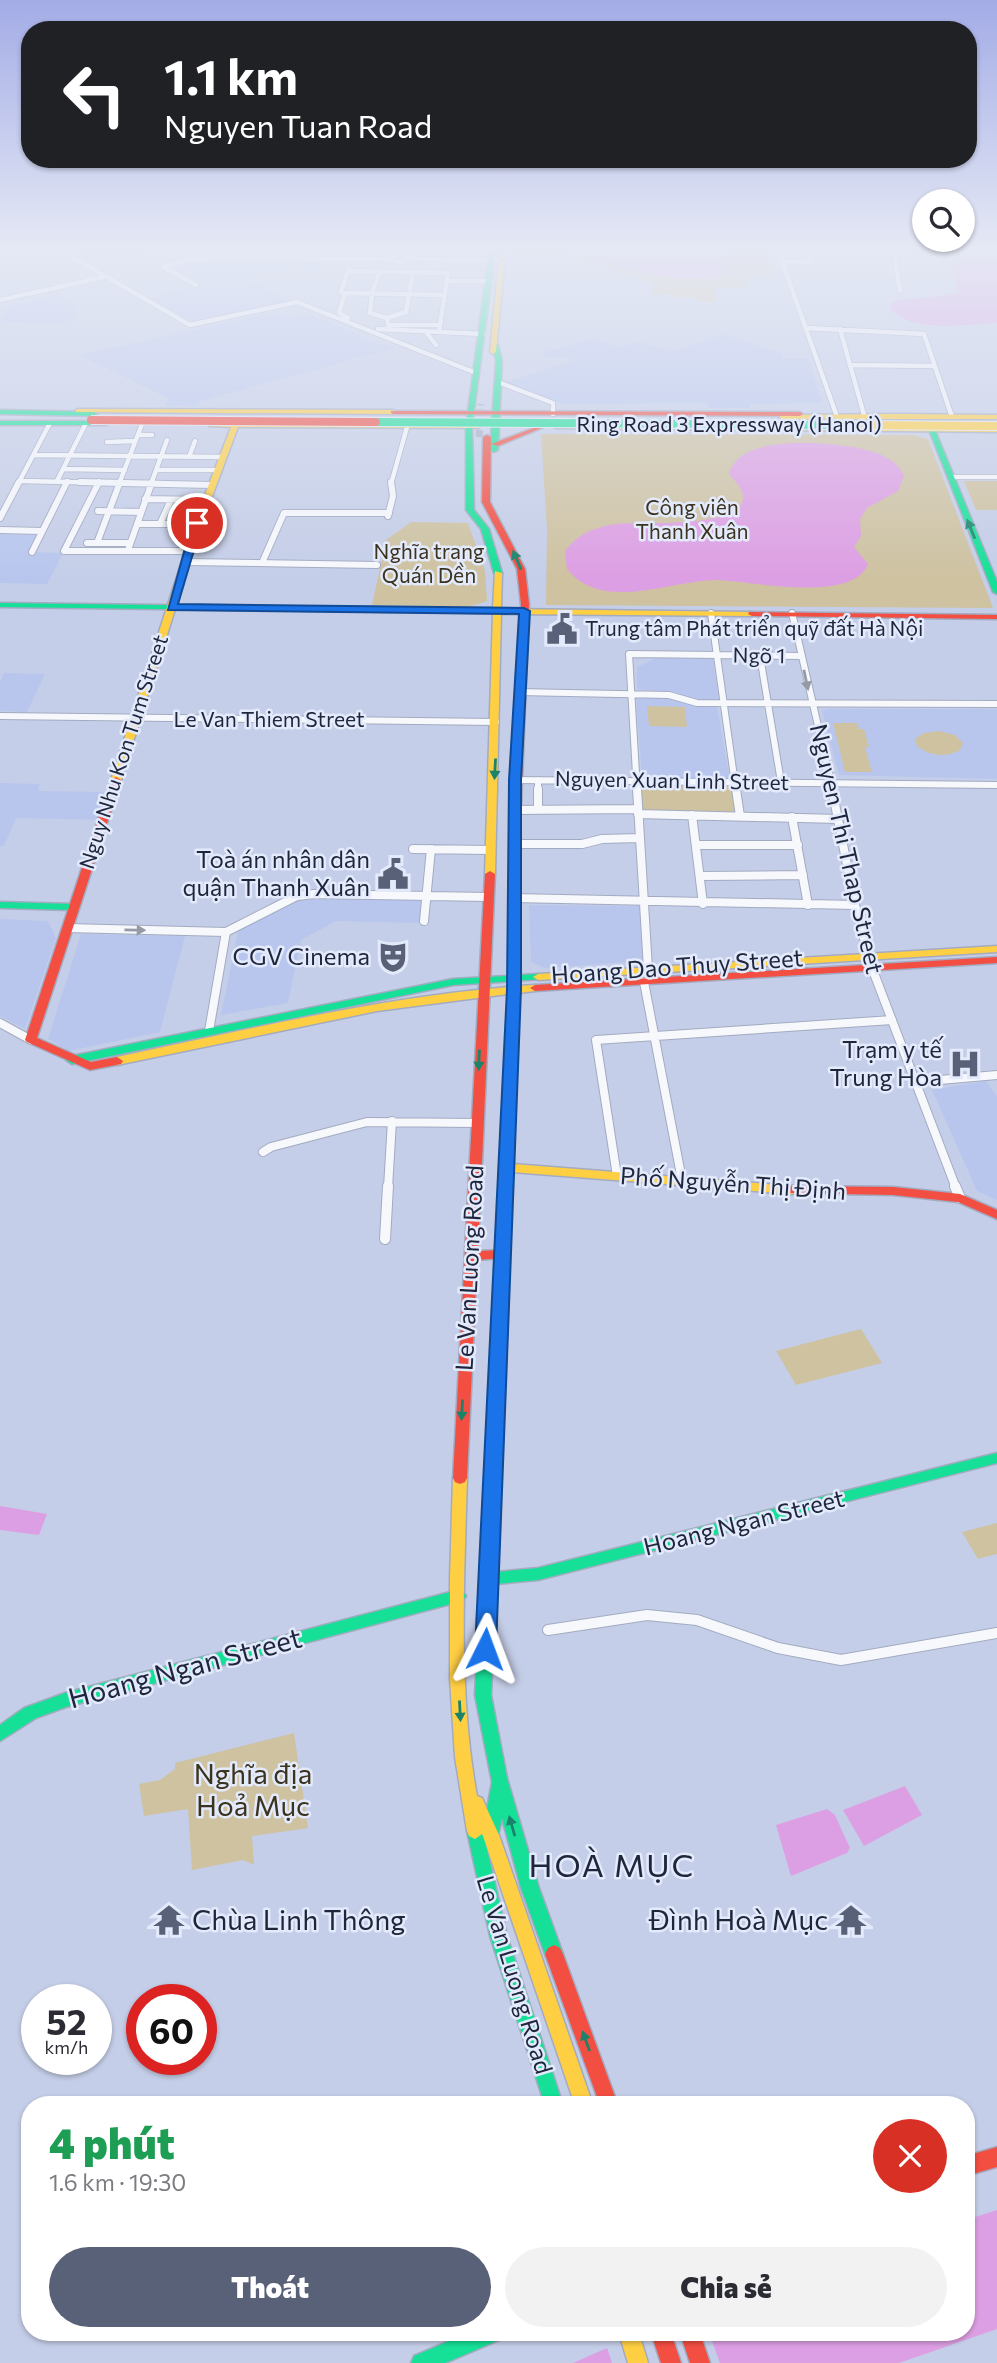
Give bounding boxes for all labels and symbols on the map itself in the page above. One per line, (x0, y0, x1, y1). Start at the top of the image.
street label: Ring Road 3 Expressway (Hanoi) (576, 411, 882, 436)
pin (167, 493, 227, 553)
park label: Công viên Thanh Xuân (635, 494, 749, 543)
one-way arrow (966, 518, 977, 539)
park label: Nghĩa trang Quán Dền (374, 538, 484, 587)
one-way arrow (511, 550, 522, 571)
public building icon: Trung tâm Phát triển quỹ đất Hà Nội (545, 612, 579, 646)
place label: Trung tâm Phát triển quỹ đất Hà Nội (585, 615, 923, 640)
street label: Nguy Nhu Kon Tum Street (73, 631, 172, 872)
street label: Ngõ 1 (733, 642, 786, 667)
one-way arrow (801, 669, 812, 691)
street label: Le Van Thiem Street (173, 706, 365, 731)
street label: Nguyen Thi Thap Street (805, 721, 890, 977)
one-way arrow (489, 758, 500, 780)
street label: Nguyen Xuan Linh Street (555, 765, 789, 794)
place label: Toà án nhân dân quận Thanh Xuân (182, 844, 370, 901)
public building icon: Toà án nhân dân quận Thanh Xuân (376, 857, 410, 891)
one-way arrow (124, 924, 146, 935)
theatre icon: CGV Cinema (376, 940, 410, 974)
place label: CGV Cinema (232, 941, 370, 970)
street label: Hoang Dao Thuy Street (550, 942, 804, 989)
place label: Trạm y tế Trung Hòa (829, 1034, 944, 1091)
hospital icon: Trạm y tế Trung Hòa (948, 1047, 982, 1081)
one-way arrow (474, 1050, 485, 1072)
street label: Phố Nguyễn Thị Định (619, 1160, 847, 1205)
street label: Le Van Luong Road (449, 1164, 488, 1372)
one-way arrow (457, 1399, 468, 1421)
street label: Hoang Ngan Street (640, 1483, 847, 1561)
position arrow (448, 1612, 522, 1686)
street label: Hoang Ngan Street (64, 1620, 305, 1715)
one-way arrow (455, 1700, 466, 1722)
park label: Nghĩa địa Hoả Mục (194, 1756, 312, 1822)
one-way arrow (506, 1815, 517, 1837)
district label: HOÀ MỤC (529, 1844, 695, 1884)
street label: Le Van Luong Road (471, 1872, 559, 2077)
place label: Chùa Linh Thông (192, 1902, 406, 1936)
place label: Đình Hoà Mục (648, 1902, 828, 1936)
temple icon: Chùa Linh Thông (152, 1903, 186, 1937)
temple icon: Đình Hoà Mục (834, 1903, 868, 1937)
speed limit sign: 60 (126, 1984, 217, 2075)
one-way arrow (580, 2031, 591, 2052)

